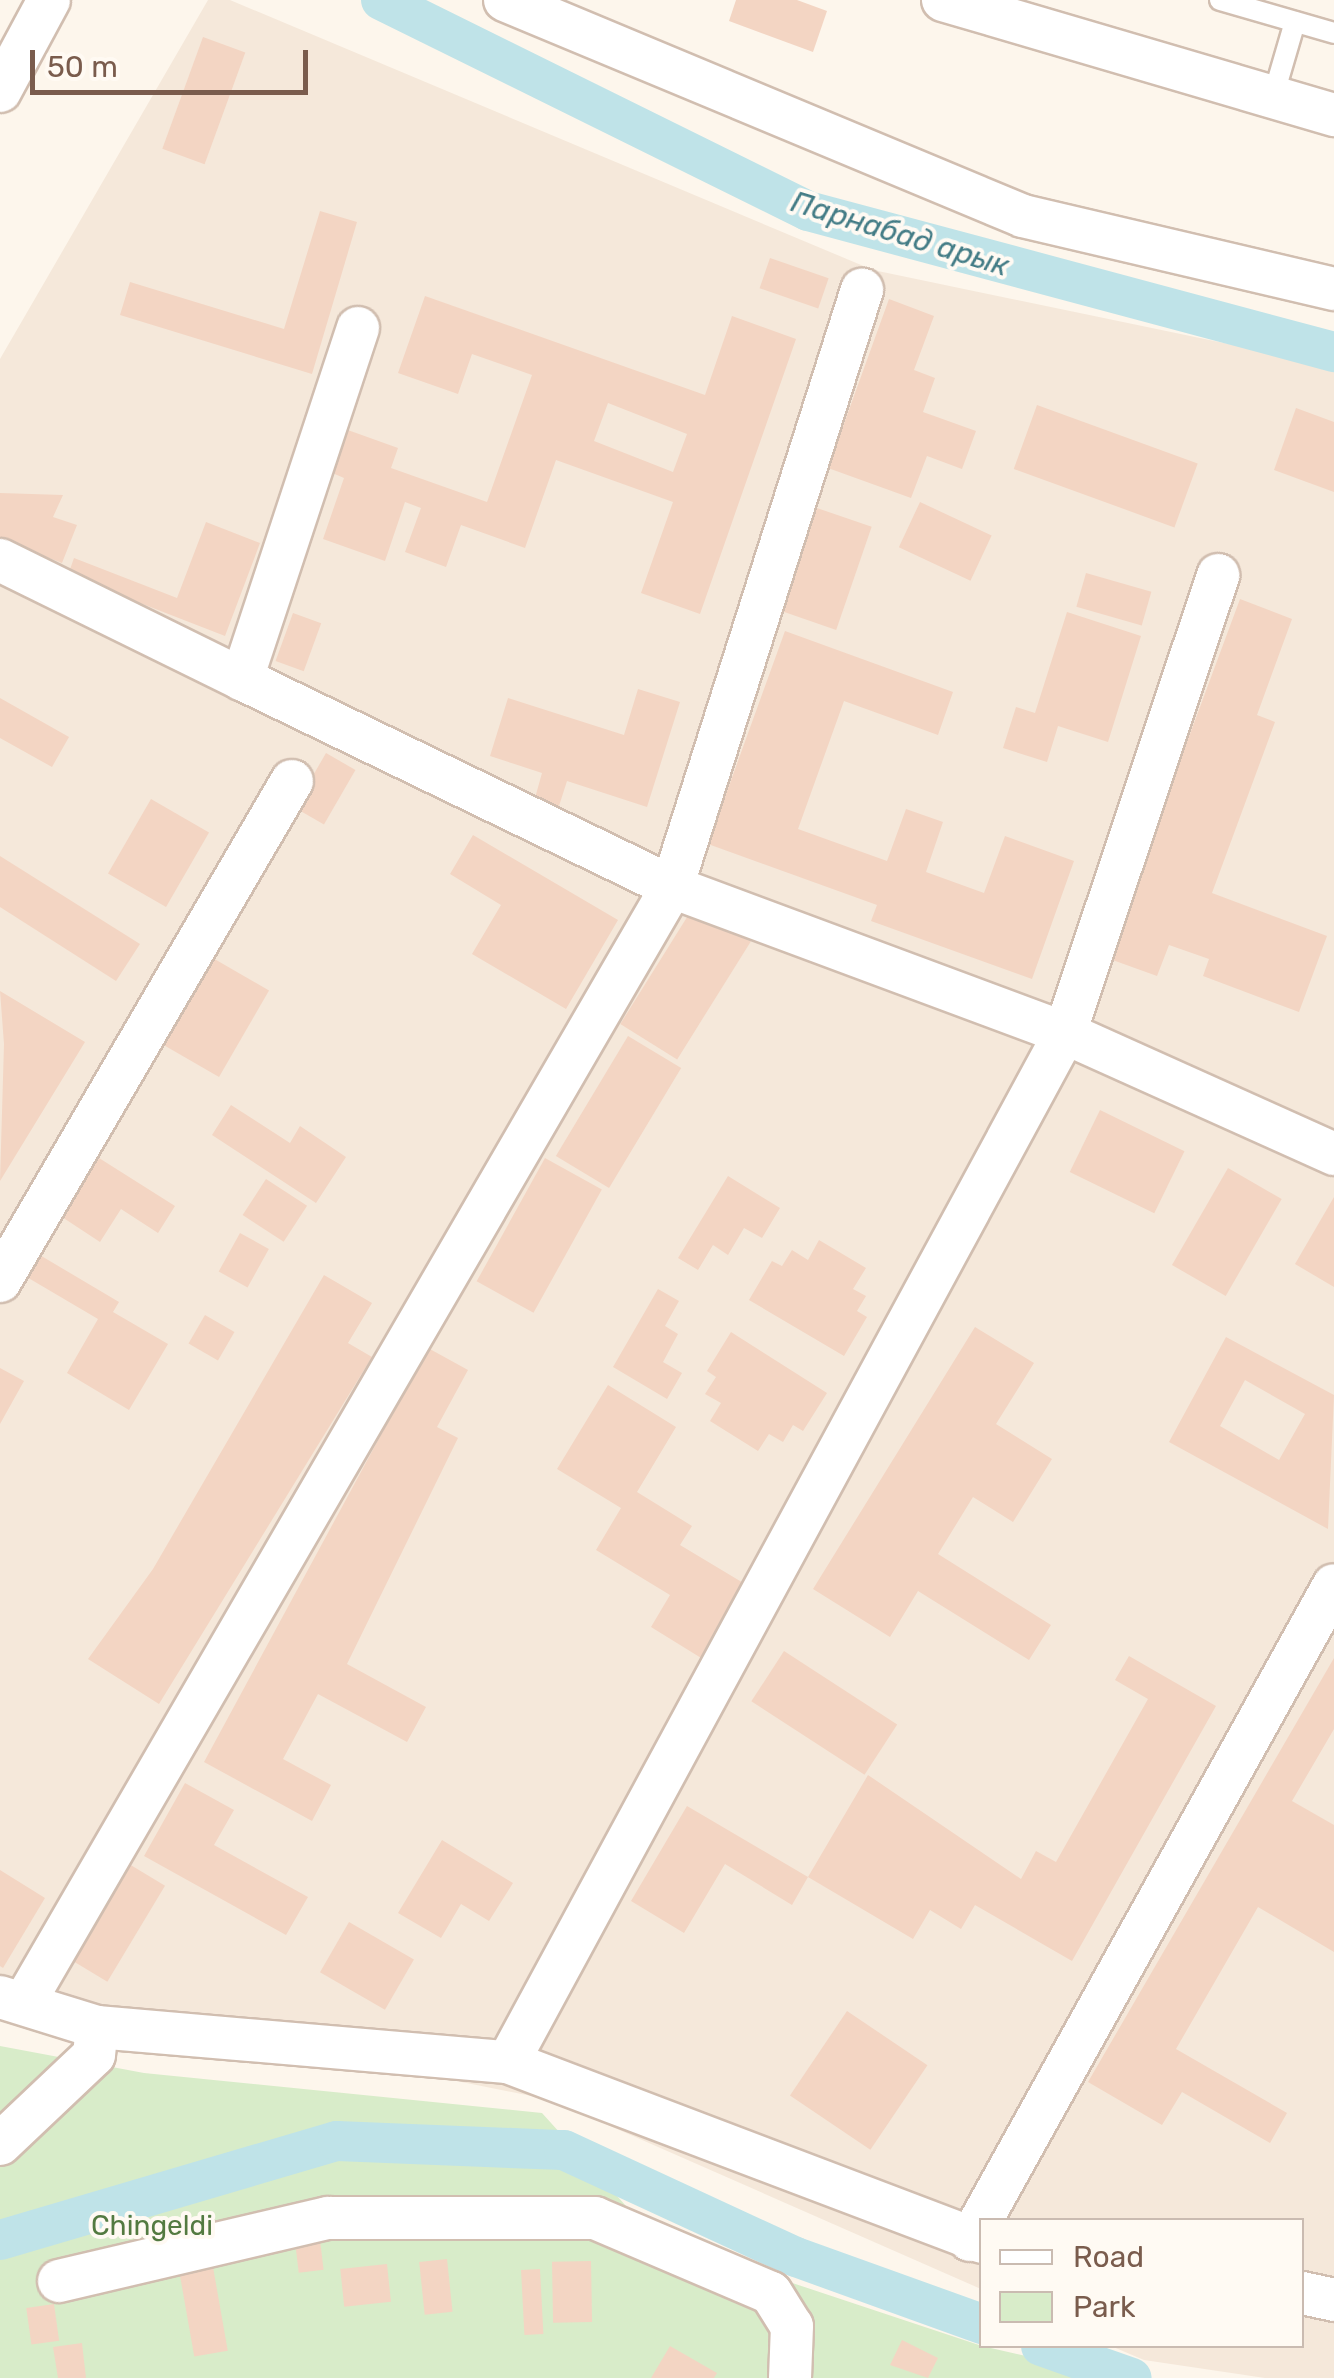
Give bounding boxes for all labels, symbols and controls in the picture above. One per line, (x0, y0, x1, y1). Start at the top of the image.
scale bar (35, 30, 312, 92)
text: 50 m (47, 49, 118, 85)
water label: Парнабад арык (787, 184, 1013, 284)
park label: Chingeldi (91, 2209, 213, 2243)
legend (979, 2218, 1304, 2348)
text: Road (1073, 2239, 1144, 2275)
text: Park (1073, 2289, 1135, 2325)

